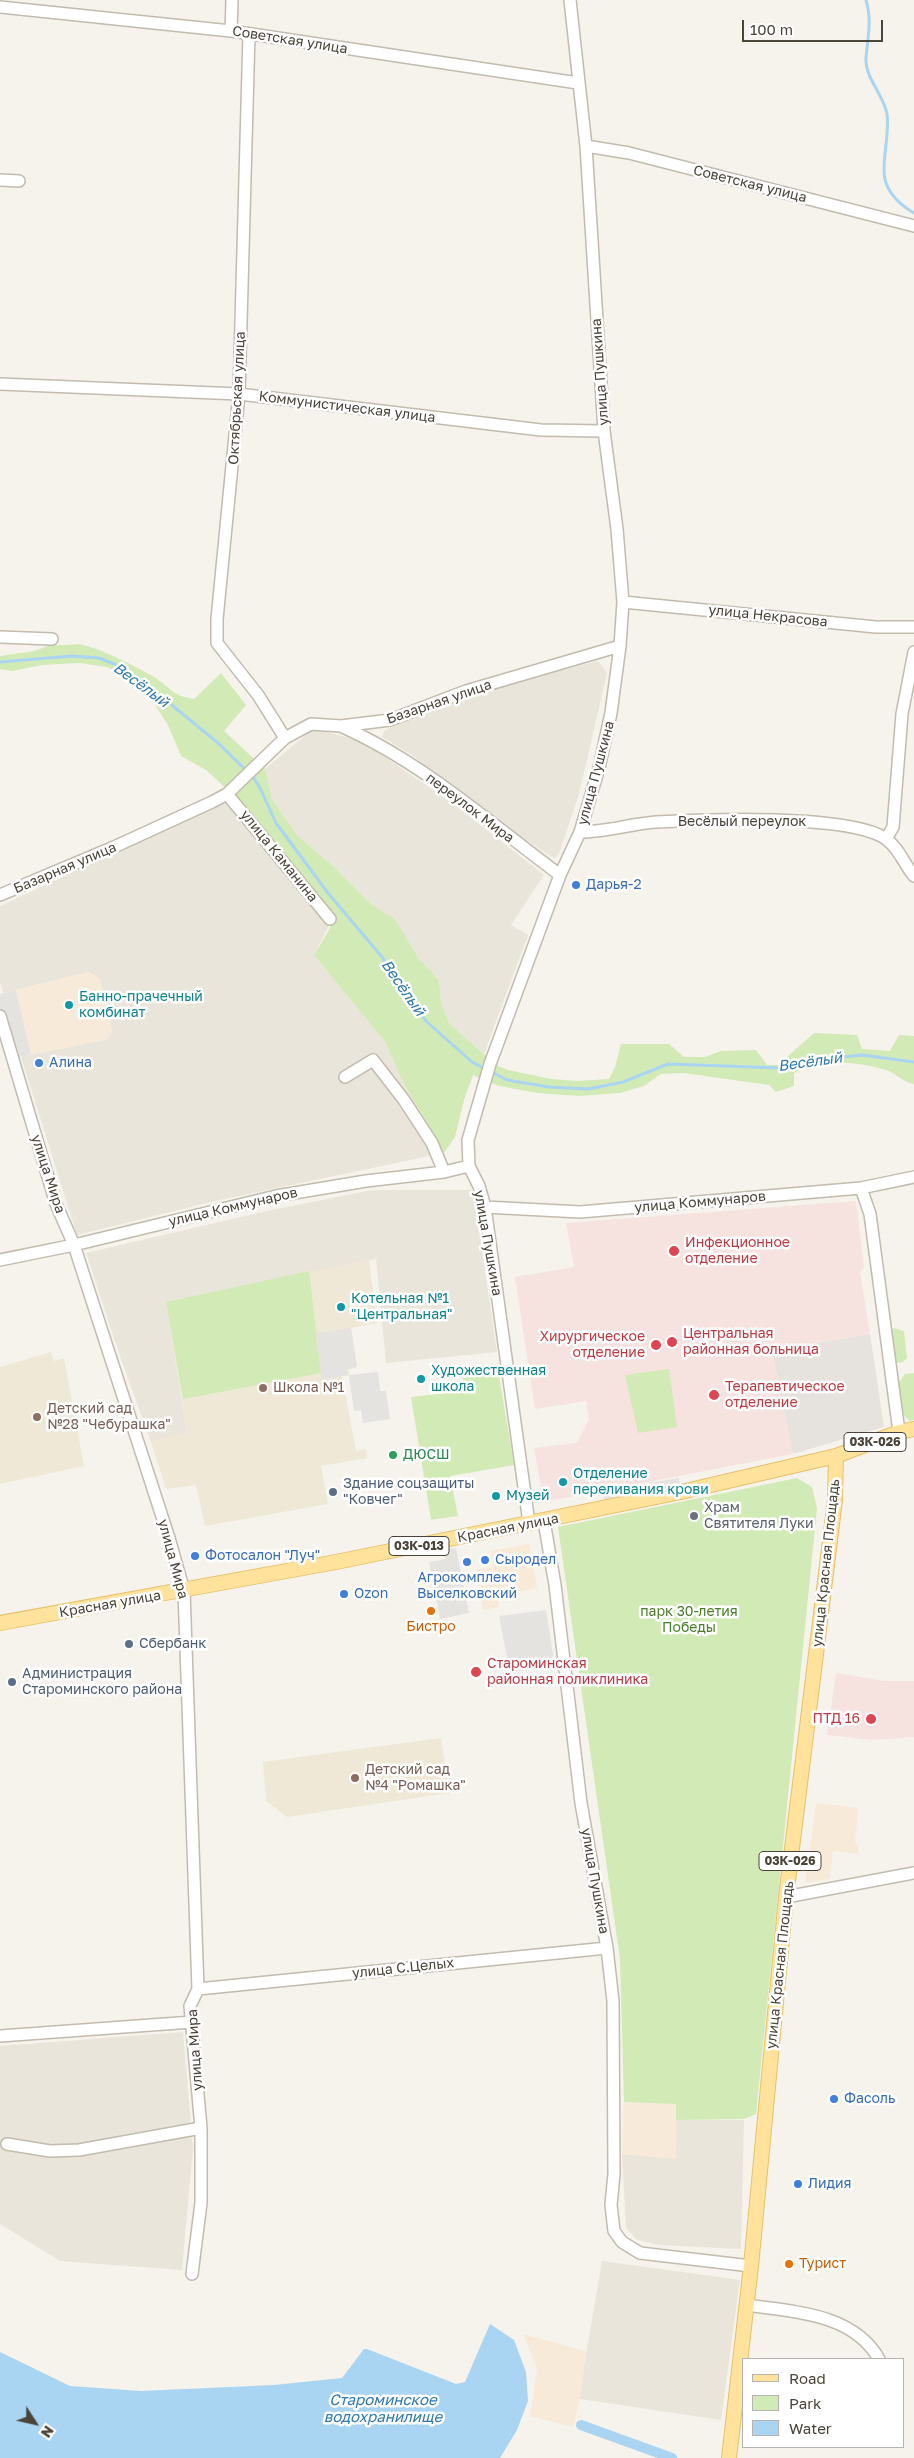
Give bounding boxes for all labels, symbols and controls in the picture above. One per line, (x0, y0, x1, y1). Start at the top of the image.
scale bar (744, 10, 885, 42)
text: 100 m (750, 20, 793, 38)
street label: Советская улица (231, 23, 349, 57)
street label: Советская улица (691, 162, 809, 206)
street label: улица Пушкина (588, 318, 612, 426)
street label: Октябрьская улица (225, 331, 249, 465)
street label: Коммунистическая улица (258, 388, 436, 426)
street label: улица Некрасова (708, 601, 828, 631)
water label: Весёлый (110, 659, 172, 711)
street label: Базарная улица (384, 676, 494, 728)
street label: улица Пушкина (574, 719, 618, 827)
street label: переулок Мира (423, 769, 517, 847)
street label: улица Каманина (237, 807, 321, 905)
street label: Весёлый переулок (678, 814, 806, 830)
street label: Базарная улица (11, 839, 119, 897)
place label: Дарья-2 (586, 877, 642, 893)
marker: Дарья-2 (570, 879, 582, 891)
water label: Весёлый (377, 956, 429, 1020)
place label: Банно-прачечный комбинат (79, 989, 203, 1022)
marker: Банно-прачечный комбинат (63, 999, 75, 1011)
water label: Весёлый (777, 1049, 843, 1075)
place label: Алина (49, 1055, 92, 1071)
marker: Алина (33, 1057, 45, 1069)
street label: улица Мира (27, 1133, 69, 1215)
street label: улица Коммунаров (167, 1184, 299, 1230)
street label: улица Коммунаров (634, 1188, 766, 1216)
street label: улица Пушкина (470, 1189, 506, 1297)
place label: Инфекционное отделение (685, 1235, 790, 1268)
marker: Инфекционное отделение (667, 1244, 681, 1258)
place label: Котельная №1 "Центральная" (351, 1291, 452, 1324)
marker: Котельная №1 "Центральная" (335, 1301, 347, 1313)
place label: Центральная районная больница (683, 1326, 819, 1358)
place label: Хирургическое отделение (540, 1329, 645, 1361)
marker: Центральная районная больница (665, 1335, 679, 1349)
marker: Хирургическое отделение (649, 1338, 663, 1352)
place label: Художественная школа (431, 1363, 546, 1395)
marker: Художественная школа (415, 1373, 427, 1385)
place label: Терапевтическое отделение (725, 1379, 845, 1411)
place label: Школа №1 (273, 1380, 344, 1396)
marker: Школа №1 (257, 1382, 269, 1394)
marker: Терапевтическое отделение (707, 1388, 721, 1402)
place label: Детский сад №28 "Чебурашка" (47, 1401, 171, 1434)
marker: Детский сад №28 "Чебурашка" (31, 1411, 43, 1423)
road number: 03К-026 (844, 1432, 906, 1451)
place label: ДЮСШ (403, 1447, 450, 1463)
marker: ДЮСШ (387, 1449, 399, 1461)
place label: Отделение переливания крови (573, 1466, 709, 1498)
place label: Здание соцзащиты "Ковчег" (343, 1476, 474, 1508)
marker: Отделение переливания крови (557, 1476, 569, 1488)
street label: улица Красная Площадь (809, 1478, 843, 1648)
marker: Здание соцзащиты "Ковчег" (327, 1486, 339, 1498)
place label: Музей (506, 1488, 550, 1504)
marker: Музей (490, 1490, 502, 1502)
place label: Храм Святителя Луки (704, 1500, 814, 1532)
street label: Красная улица (456, 1510, 560, 1546)
marker: Храм Святителя Луки (688, 1510, 700, 1522)
street label: улица Мира (154, 1517, 192, 1601)
road number: 03К-013 (389, 1536, 449, 1555)
place label: Фотосалон "Луч" (205, 1548, 320, 1564)
marker: Фотосалон "Луч" (189, 1550, 201, 1562)
place label: Сыродел (495, 1552, 556, 1568)
marker: Сыродел (479, 1554, 491, 1566)
marker: Агрокомплекс Выселковский (461, 1556, 473, 1568)
place label: Агрокомплекс Выселковский (417, 1570, 517, 1602)
place label: Ozon (354, 1586, 388, 1602)
street label: Красная улица (58, 1587, 162, 1621)
marker: Ozon (338, 1588, 350, 1600)
park label: парк 30-летия Победы (640, 1604, 738, 1636)
marker: Бистро (425, 1605, 437, 1617)
place label: Бистро (406, 1619, 456, 1635)
place label: Сбербанк (139, 1636, 206, 1652)
marker: Сбербанк (123, 1638, 135, 1650)
place label: Староминская районная поликлиника (487, 1656, 648, 1688)
marker: Староминская районная поликлиника (469, 1665, 483, 1679)
place label: Администрация Староминского района (22, 1666, 182, 1698)
marker: Администрация Староминского района (6, 1676, 18, 1688)
place label: ПТД 16 (812, 1711, 860, 1727)
marker: ПТД 16 (864, 1712, 878, 1726)
place label: Детский сад №4 "Ромашка" (365, 1762, 466, 1794)
marker: Детский сад №4 "Ромашка" (349, 1772, 361, 1784)
street label: улица Пушкина (577, 1827, 613, 1935)
road number: 03К-026 (759, 1852, 821, 1870)
street label: улица Красная Площадь (763, 1880, 797, 2050)
street label: улица С.Целых (351, 1954, 455, 1982)
street label: улица Мира (184, 2009, 206, 2091)
place label: Фасоль (844, 2091, 895, 2107)
marker: Фасоль (828, 2093, 840, 2105)
place label: Лидия (808, 2176, 852, 2192)
marker: Лидия (792, 2178, 804, 2190)
place label: Турист (799, 2256, 846, 2272)
marker: Турист (783, 2258, 795, 2270)
legend (742, 2358, 904, 2448)
text: Road (789, 2369, 826, 2387)
water label: Староминское водохранилище (324, 2391, 442, 2426)
text: Park (789, 2394, 821, 2412)
north arrow (10, 2398, 60, 2448)
text: Water (789, 2419, 832, 2437)
text: N (38, 2423, 58, 2441)

